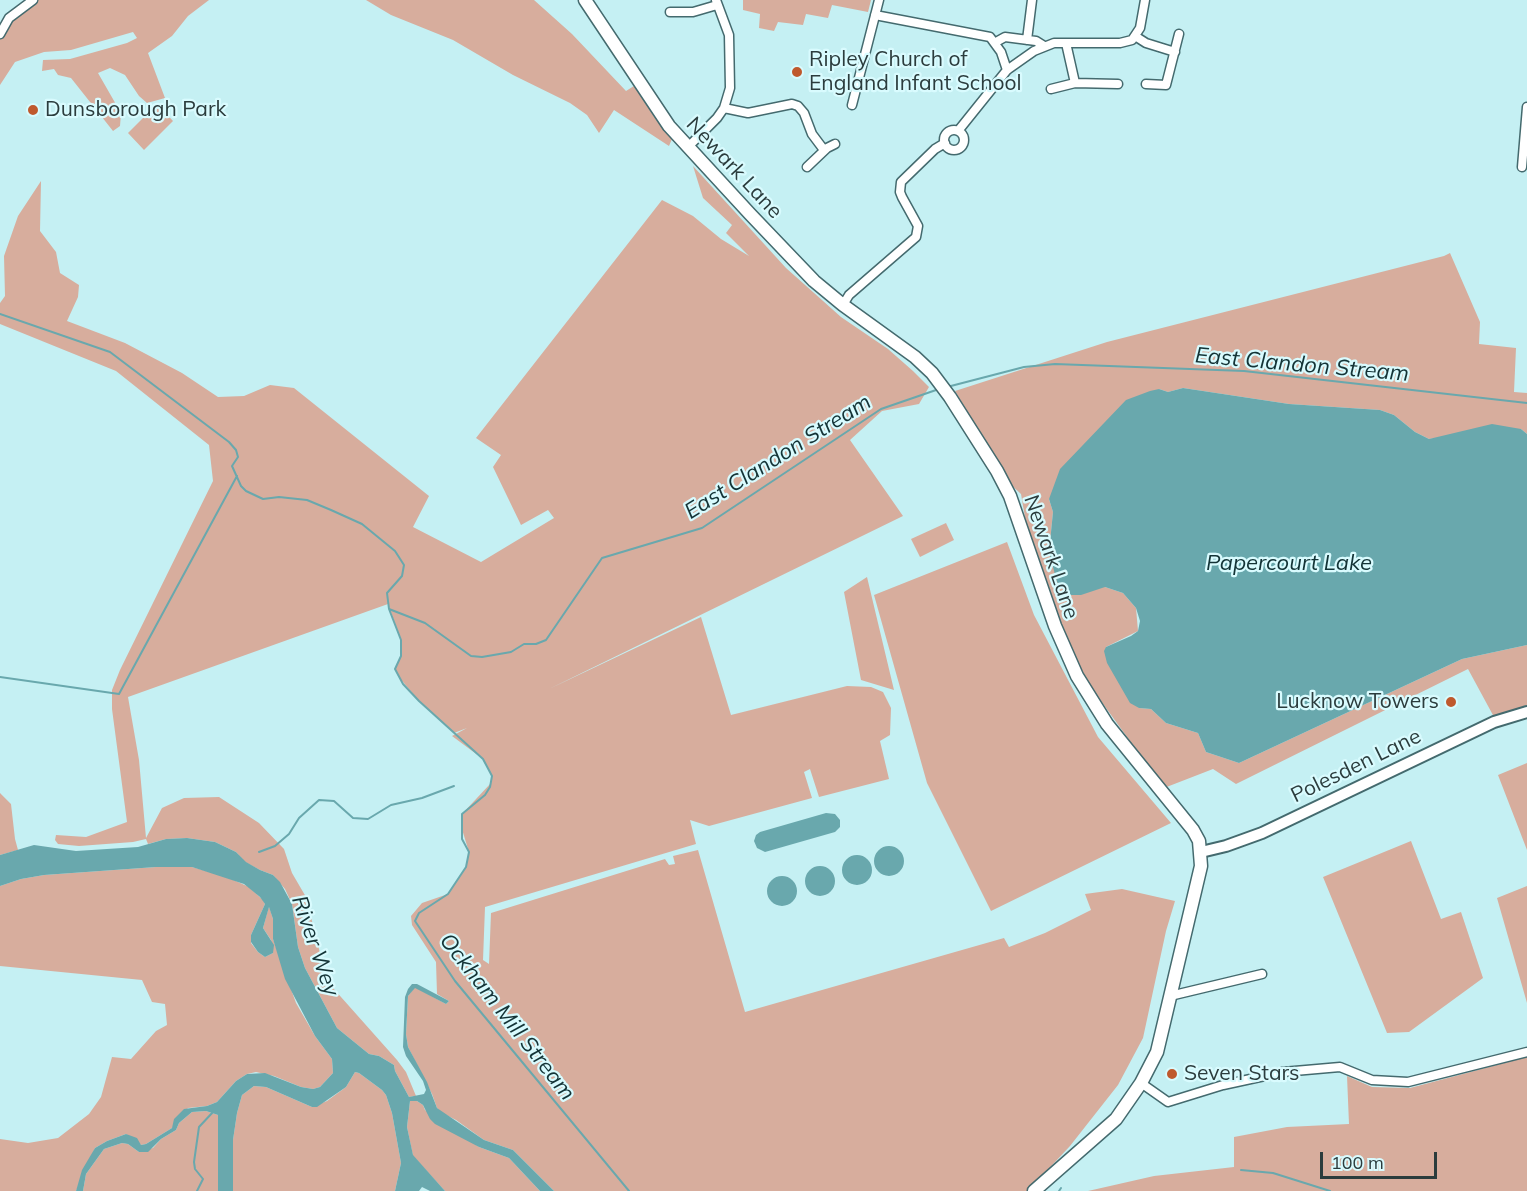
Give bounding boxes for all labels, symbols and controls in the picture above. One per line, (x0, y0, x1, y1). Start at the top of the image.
place label: Ripley Church of England Infant School (809, 47, 1022, 97)
marker: Ripley Church of England Infant School (790, 65, 804, 79)
place label: Dunsborough Park (45, 97, 226, 123)
marker: Dunsborough Park (26, 103, 40, 117)
street label: Newark Lane (681, 112, 787, 224)
water label: East Clandon Stream (1194, 342, 1410, 388)
water label: East Clandon Stream (680, 389, 876, 525)
street label: Newark Lane (1018, 492, 1084, 622)
water label: Papercourt Lake (1206, 550, 1372, 576)
place label: Lucknow Towers (1276, 689, 1439, 715)
marker: Lucknow Towers (1444, 695, 1458, 709)
street label: Polesden Lane (1287, 724, 1425, 808)
water label: River Wey (286, 892, 344, 1000)
water label: Ockham Mill Stream (434, 928, 580, 1106)
place label: Seven Stars (1184, 1061, 1300, 1087)
marker: Seven Stars (1165, 1067, 1179, 1081)
scale bar (1323, 1140, 1440, 1178)
text: 100 m (1331, 1151, 1384, 1174)

